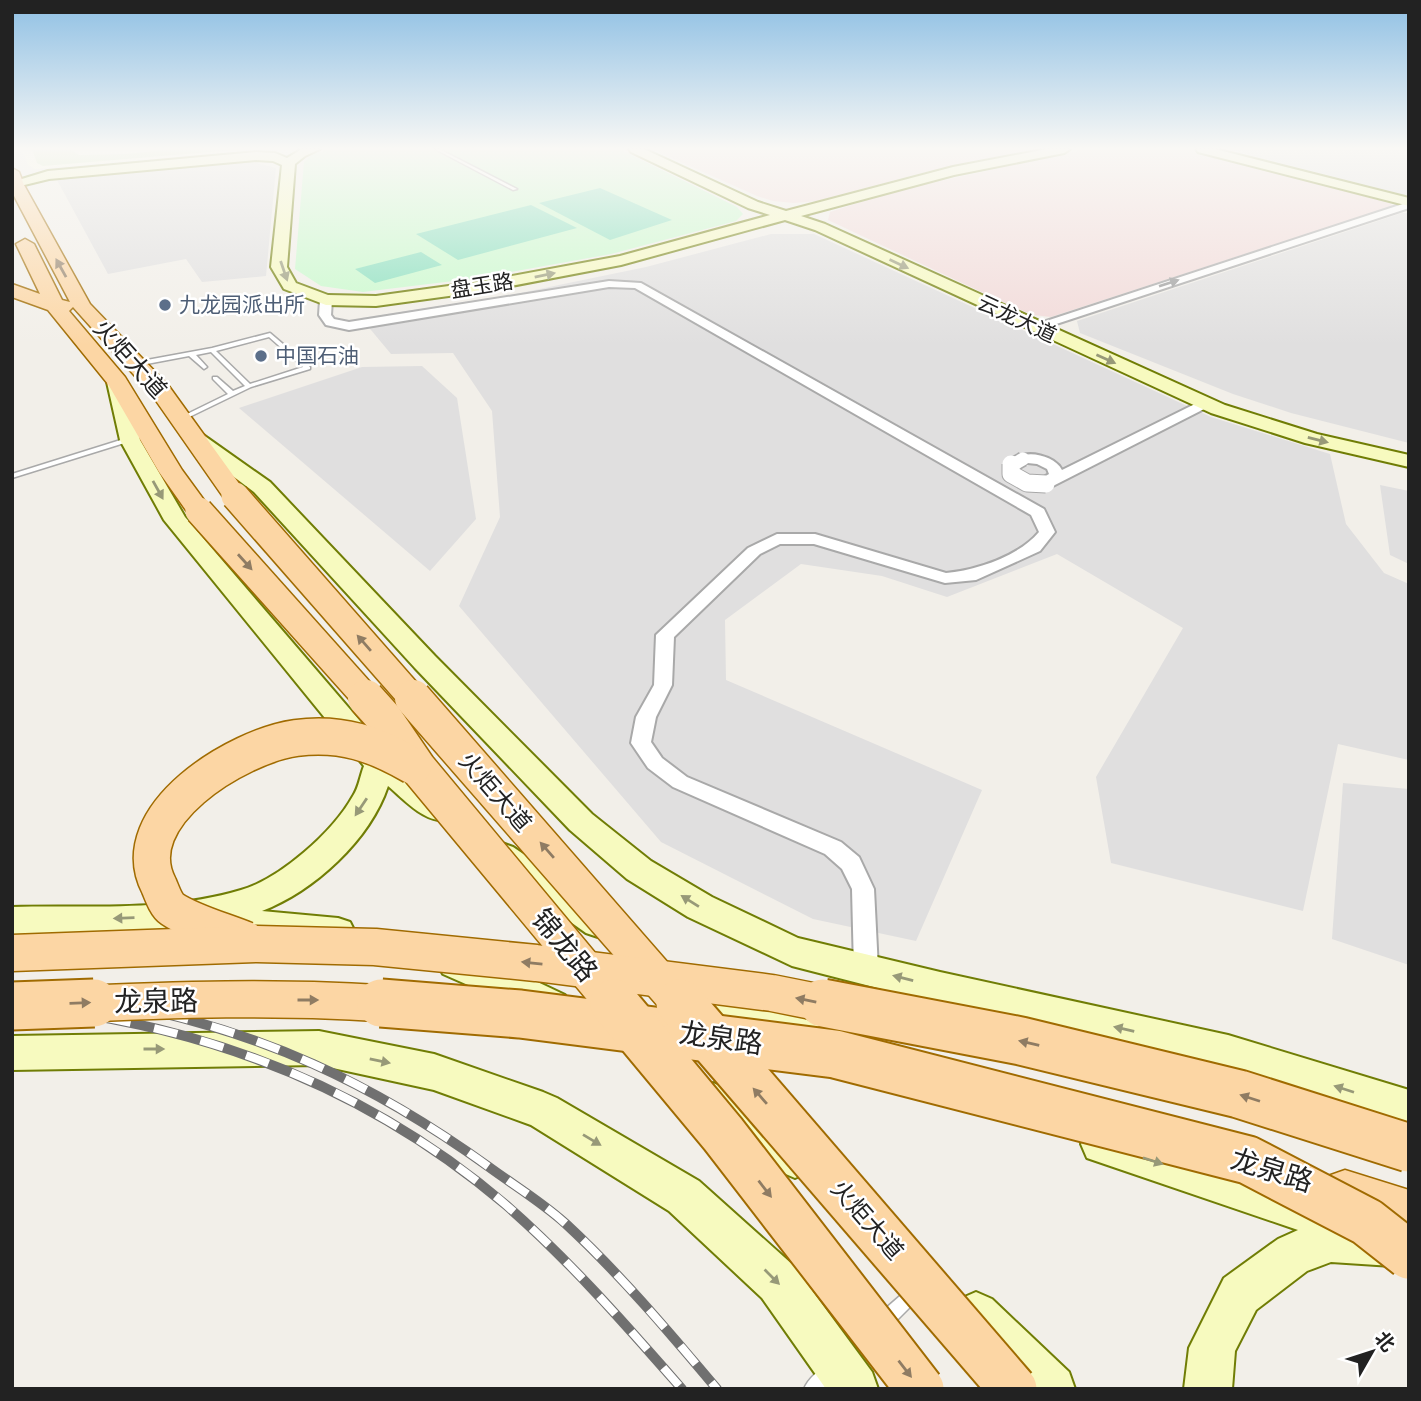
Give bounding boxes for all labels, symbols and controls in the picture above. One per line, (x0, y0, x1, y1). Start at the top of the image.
one-way arrow (55, 257, 67, 277)
one-way arrow (889, 258, 909, 270)
one-way arrow (279, 261, 290, 282)
street label: 盘玉路 (449, 267, 515, 303)
one-way arrow (534, 269, 556, 280)
one-way arrow (1159, 278, 1180, 288)
street label: 云龙大道 (974, 289, 1061, 348)
place label: 九龙园派出所 (179, 291, 305, 317)
marker: 九龙园派出所 (157, 297, 173, 313)
street label: 火炬大道 (87, 313, 174, 404)
place label: 中国石油 (275, 342, 359, 368)
marker: 中国石油 (253, 348, 269, 364)
one-way arrow (1096, 353, 1116, 365)
one-way arrow (1307, 435, 1329, 446)
one-way arrow (152, 481, 164, 500)
one-way arrow (237, 553, 253, 571)
one-way arrow (356, 634, 372, 652)
street label: 火炬大道 (453, 745, 539, 837)
one-way arrow (354, 798, 368, 816)
one-way arrow (539, 842, 555, 859)
one-way arrow (680, 895, 700, 908)
street label: 锦龙路 (525, 901, 606, 988)
one-way arrow (112, 912, 134, 923)
one-way arrow (521, 957, 543, 968)
one-way arrow (891, 972, 913, 983)
street label: 龙泉路 (114, 982, 198, 1019)
one-way arrow (297, 994, 319, 1006)
one-way arrow (795, 994, 817, 1005)
one-way arrow (70, 997, 92, 1009)
street label: 龙泉路 (677, 1014, 765, 1061)
one-way arrow (1113, 1023, 1135, 1034)
one-way arrow (1018, 1038, 1040, 1049)
one-way arrow (143, 1043, 165, 1055)
one-way arrow (369, 1055, 391, 1066)
one-way arrow (1333, 1083, 1354, 1093)
one-way arrow (752, 1087, 768, 1105)
one-way arrow (1240, 1092, 1261, 1103)
one-way arrow (582, 1134, 601, 1147)
street label: 龙泉路 (1227, 1141, 1317, 1199)
one-way arrow (1142, 1156, 1163, 1167)
street label: 火炬大道 (825, 1173, 911, 1265)
one-way arrow (758, 1180, 772, 1198)
one-way arrow (764, 1269, 780, 1285)
north arrow (1337, 1317, 1407, 1387)
text: 北 (1370, 1326, 1401, 1356)
one-way arrow (897, 1359, 912, 1377)

